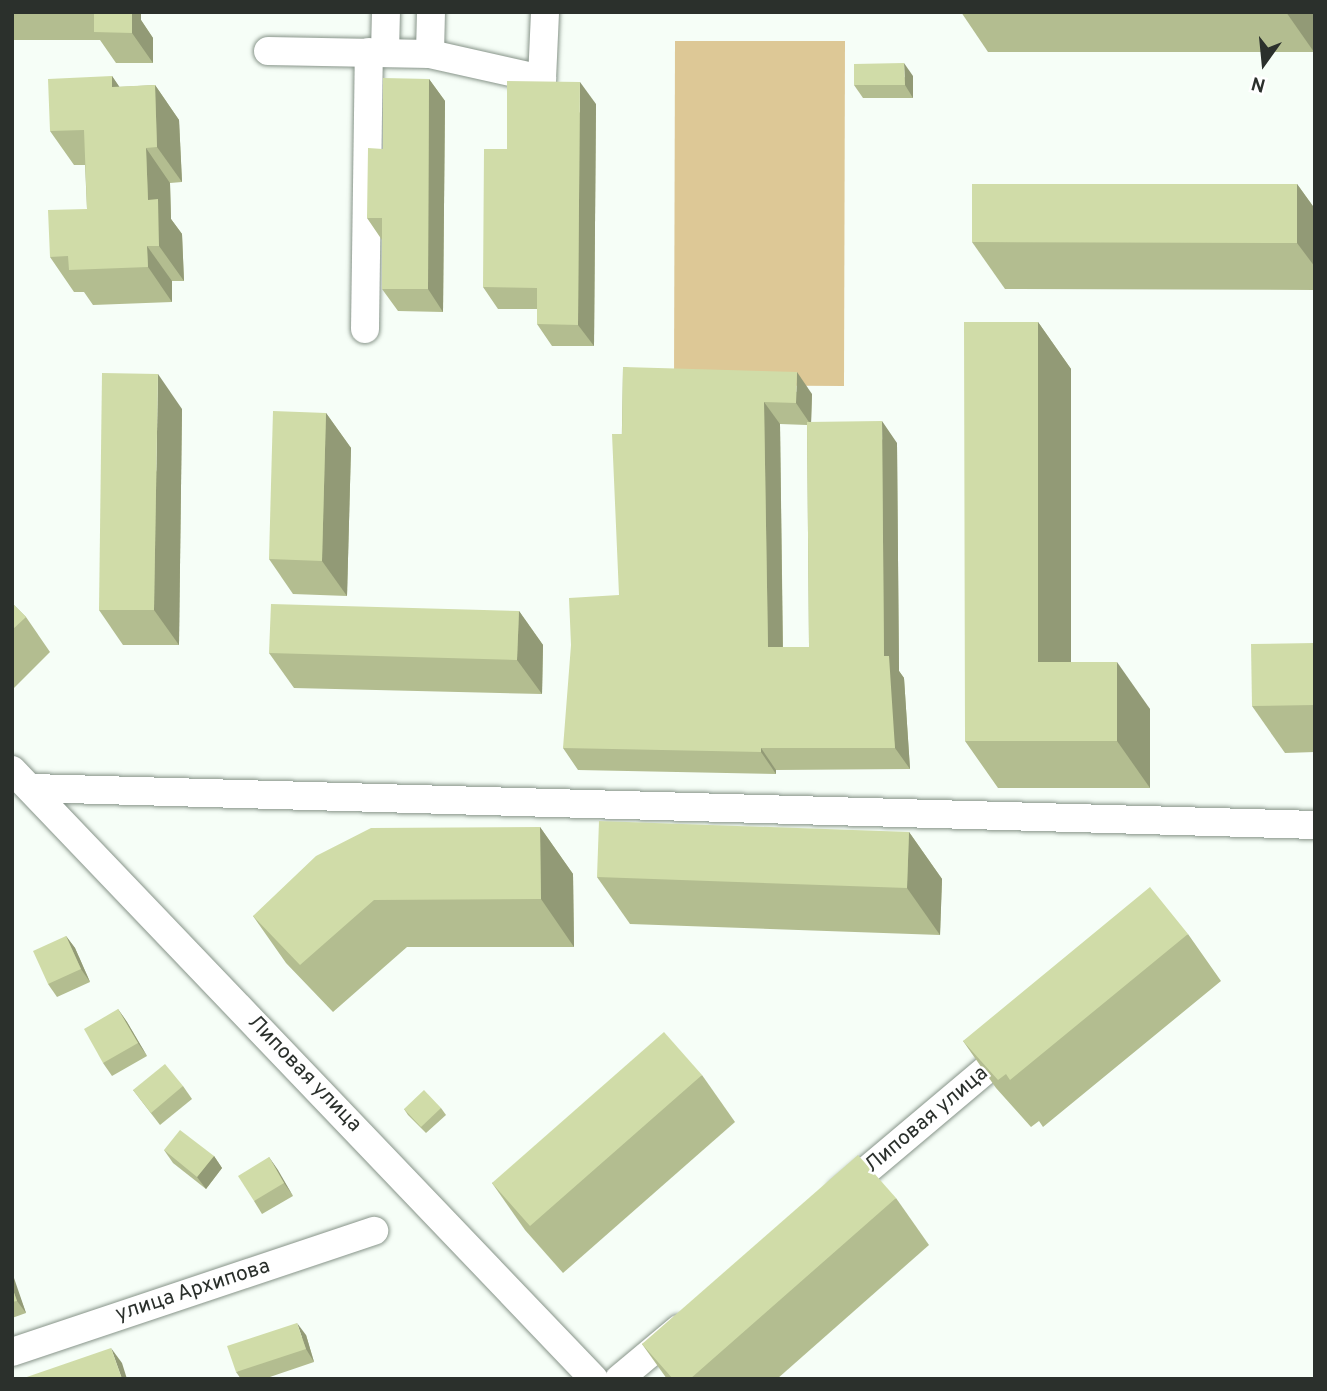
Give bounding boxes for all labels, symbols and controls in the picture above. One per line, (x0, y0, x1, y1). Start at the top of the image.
north arrow (1229, 28, 1299, 98)
text: N (1249, 70, 1268, 97)
street label: Липовая улица (242, 1010, 366, 1138)
street label: Липовая улица (860, 1061, 994, 1179)
street label: улица Архипова (112, 1254, 274, 1328)

